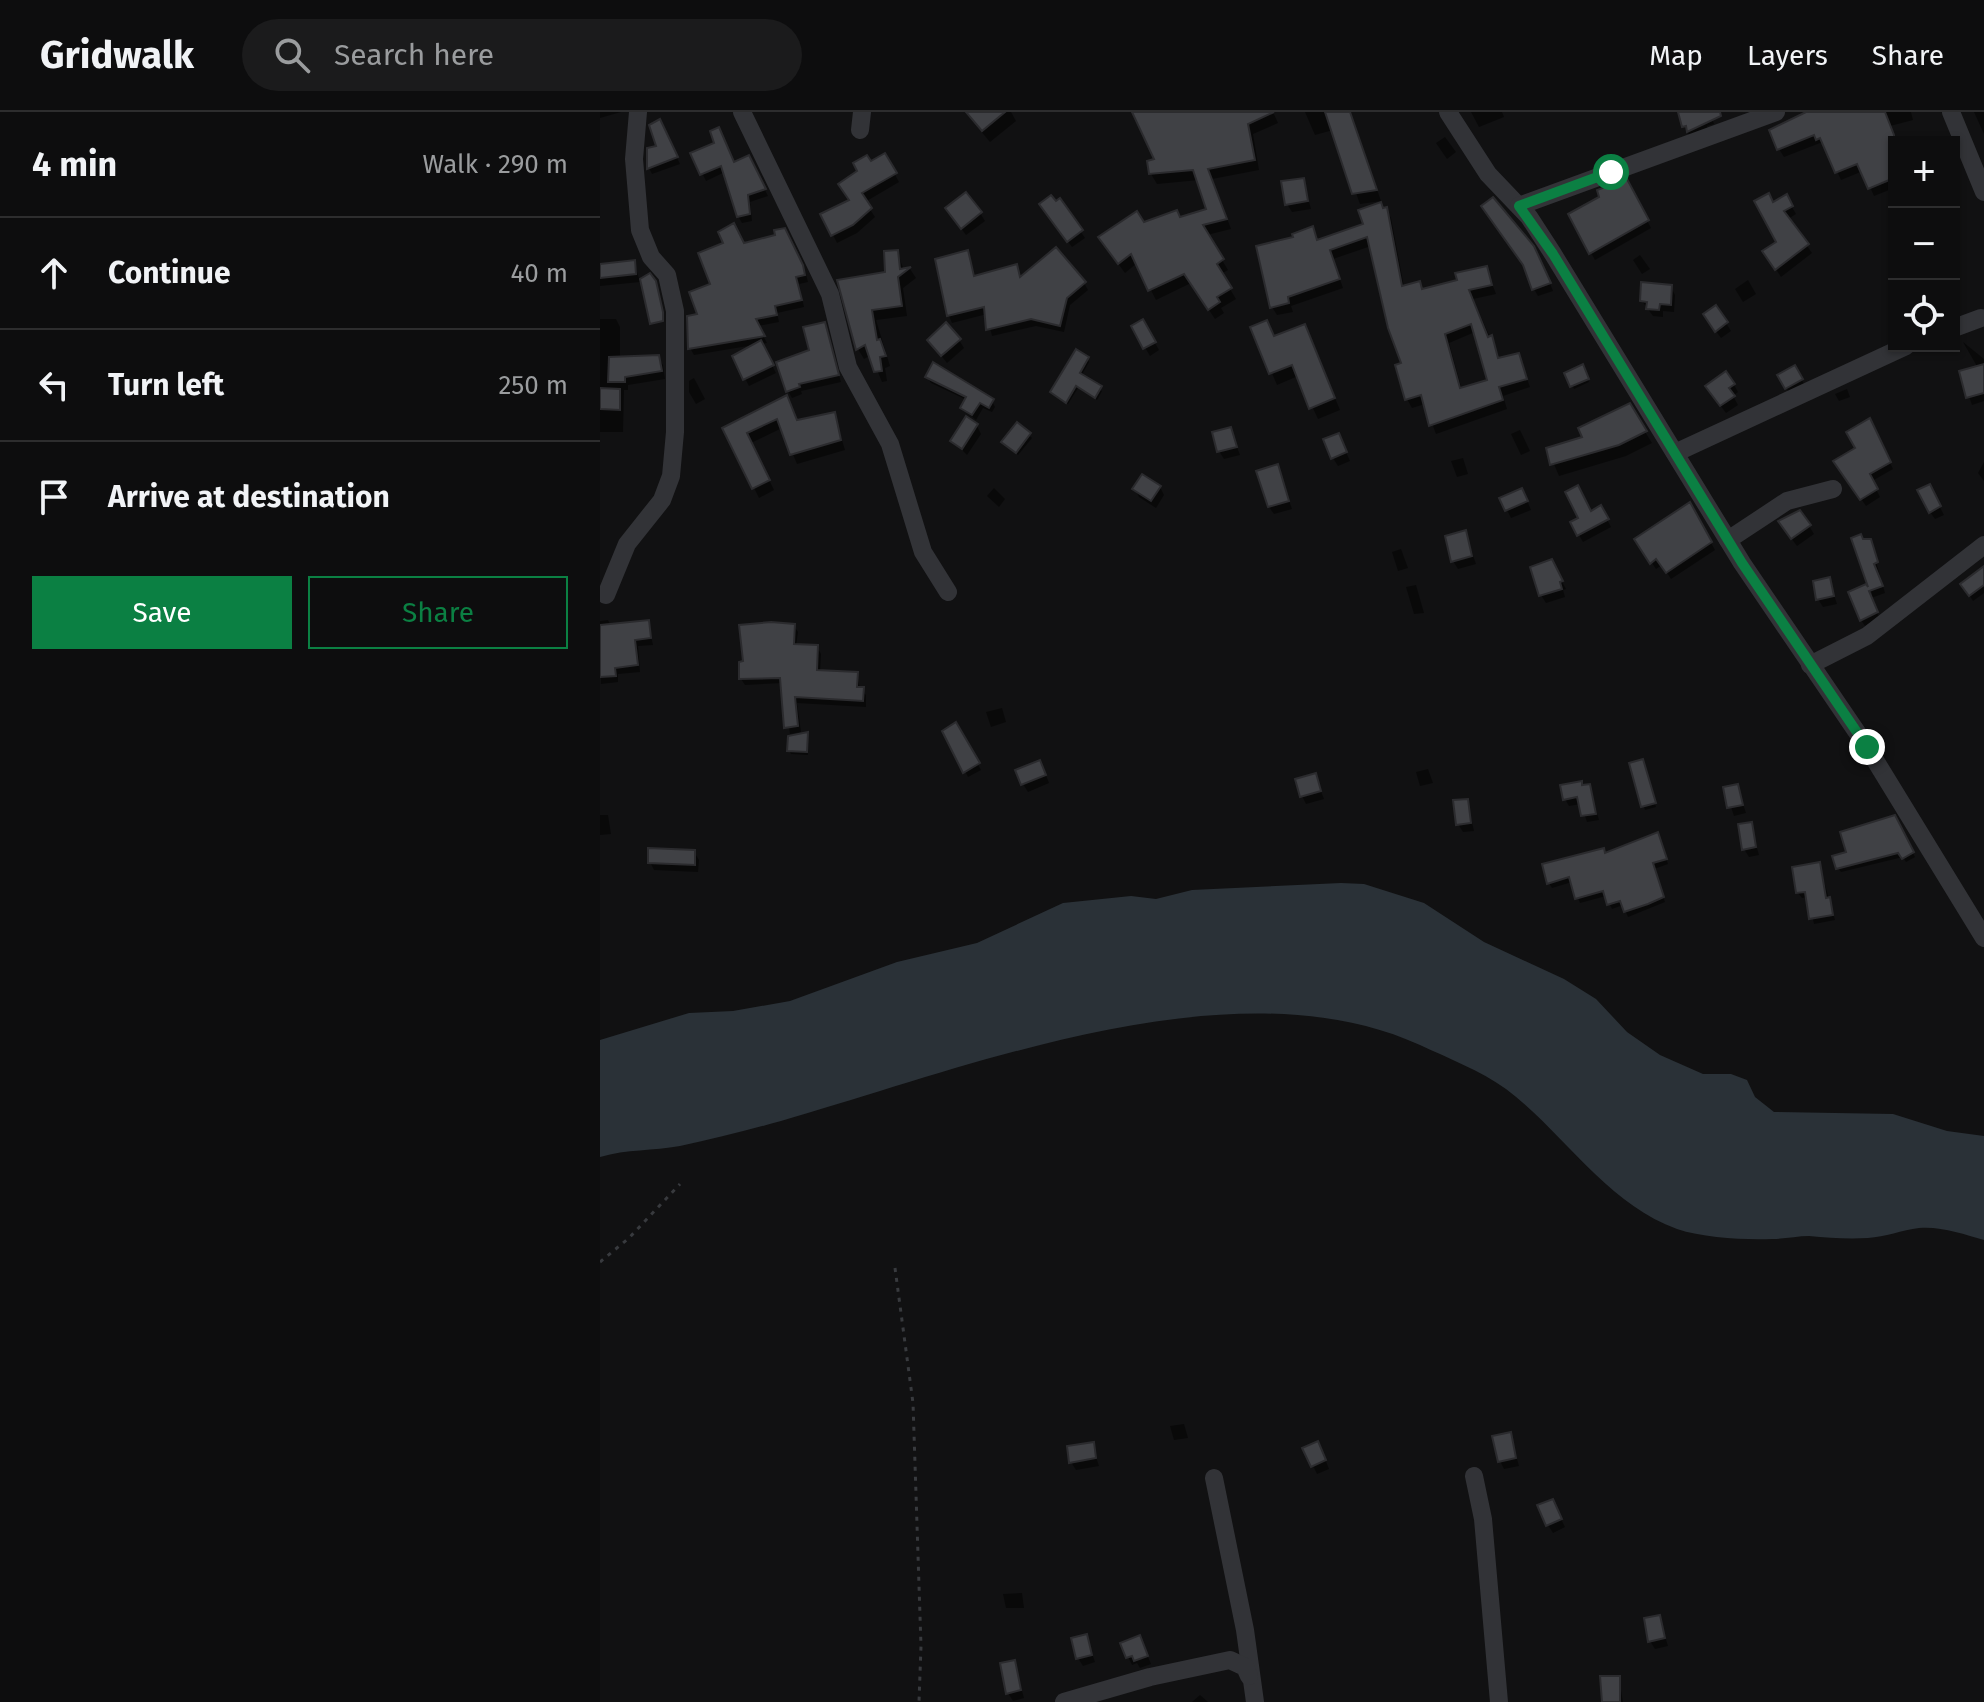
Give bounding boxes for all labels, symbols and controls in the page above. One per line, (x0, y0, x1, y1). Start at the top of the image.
search box (242, 19, 802, 91)
text: Gridwalk (40, 32, 194, 78)
icon: search (270, 33, 314, 77)
text: Search here (334, 37, 494, 73)
text: Map (1649, 39, 1703, 72)
text: Layers (1747, 39, 1828, 72)
text: Share (1872, 39, 1944, 72)
map controls (1888, 136, 1960, 352)
button: + (1888, 136, 1960, 208)
text: 4 min (32, 144, 117, 185)
text: Walk · 290 m (423, 149, 568, 180)
route start (1593, 154, 1629, 190)
button: − (1888, 208, 1960, 280)
icon: ahead (32, 251, 76, 295)
text: Continue (108, 255, 231, 291)
text: 40 m (510, 258, 568, 289)
button: locate (1888, 280, 1960, 352)
icon: left (32, 363, 76, 407)
text: Turn left (108, 367, 224, 403)
text: 250 m (498, 370, 568, 401)
icon: arrive (32, 475, 76, 519)
text: Arrive at destination (108, 479, 390, 515)
button: Save (32, 576, 292, 649)
button: Share (308, 576, 568, 649)
route end (1849, 729, 1885, 765)

